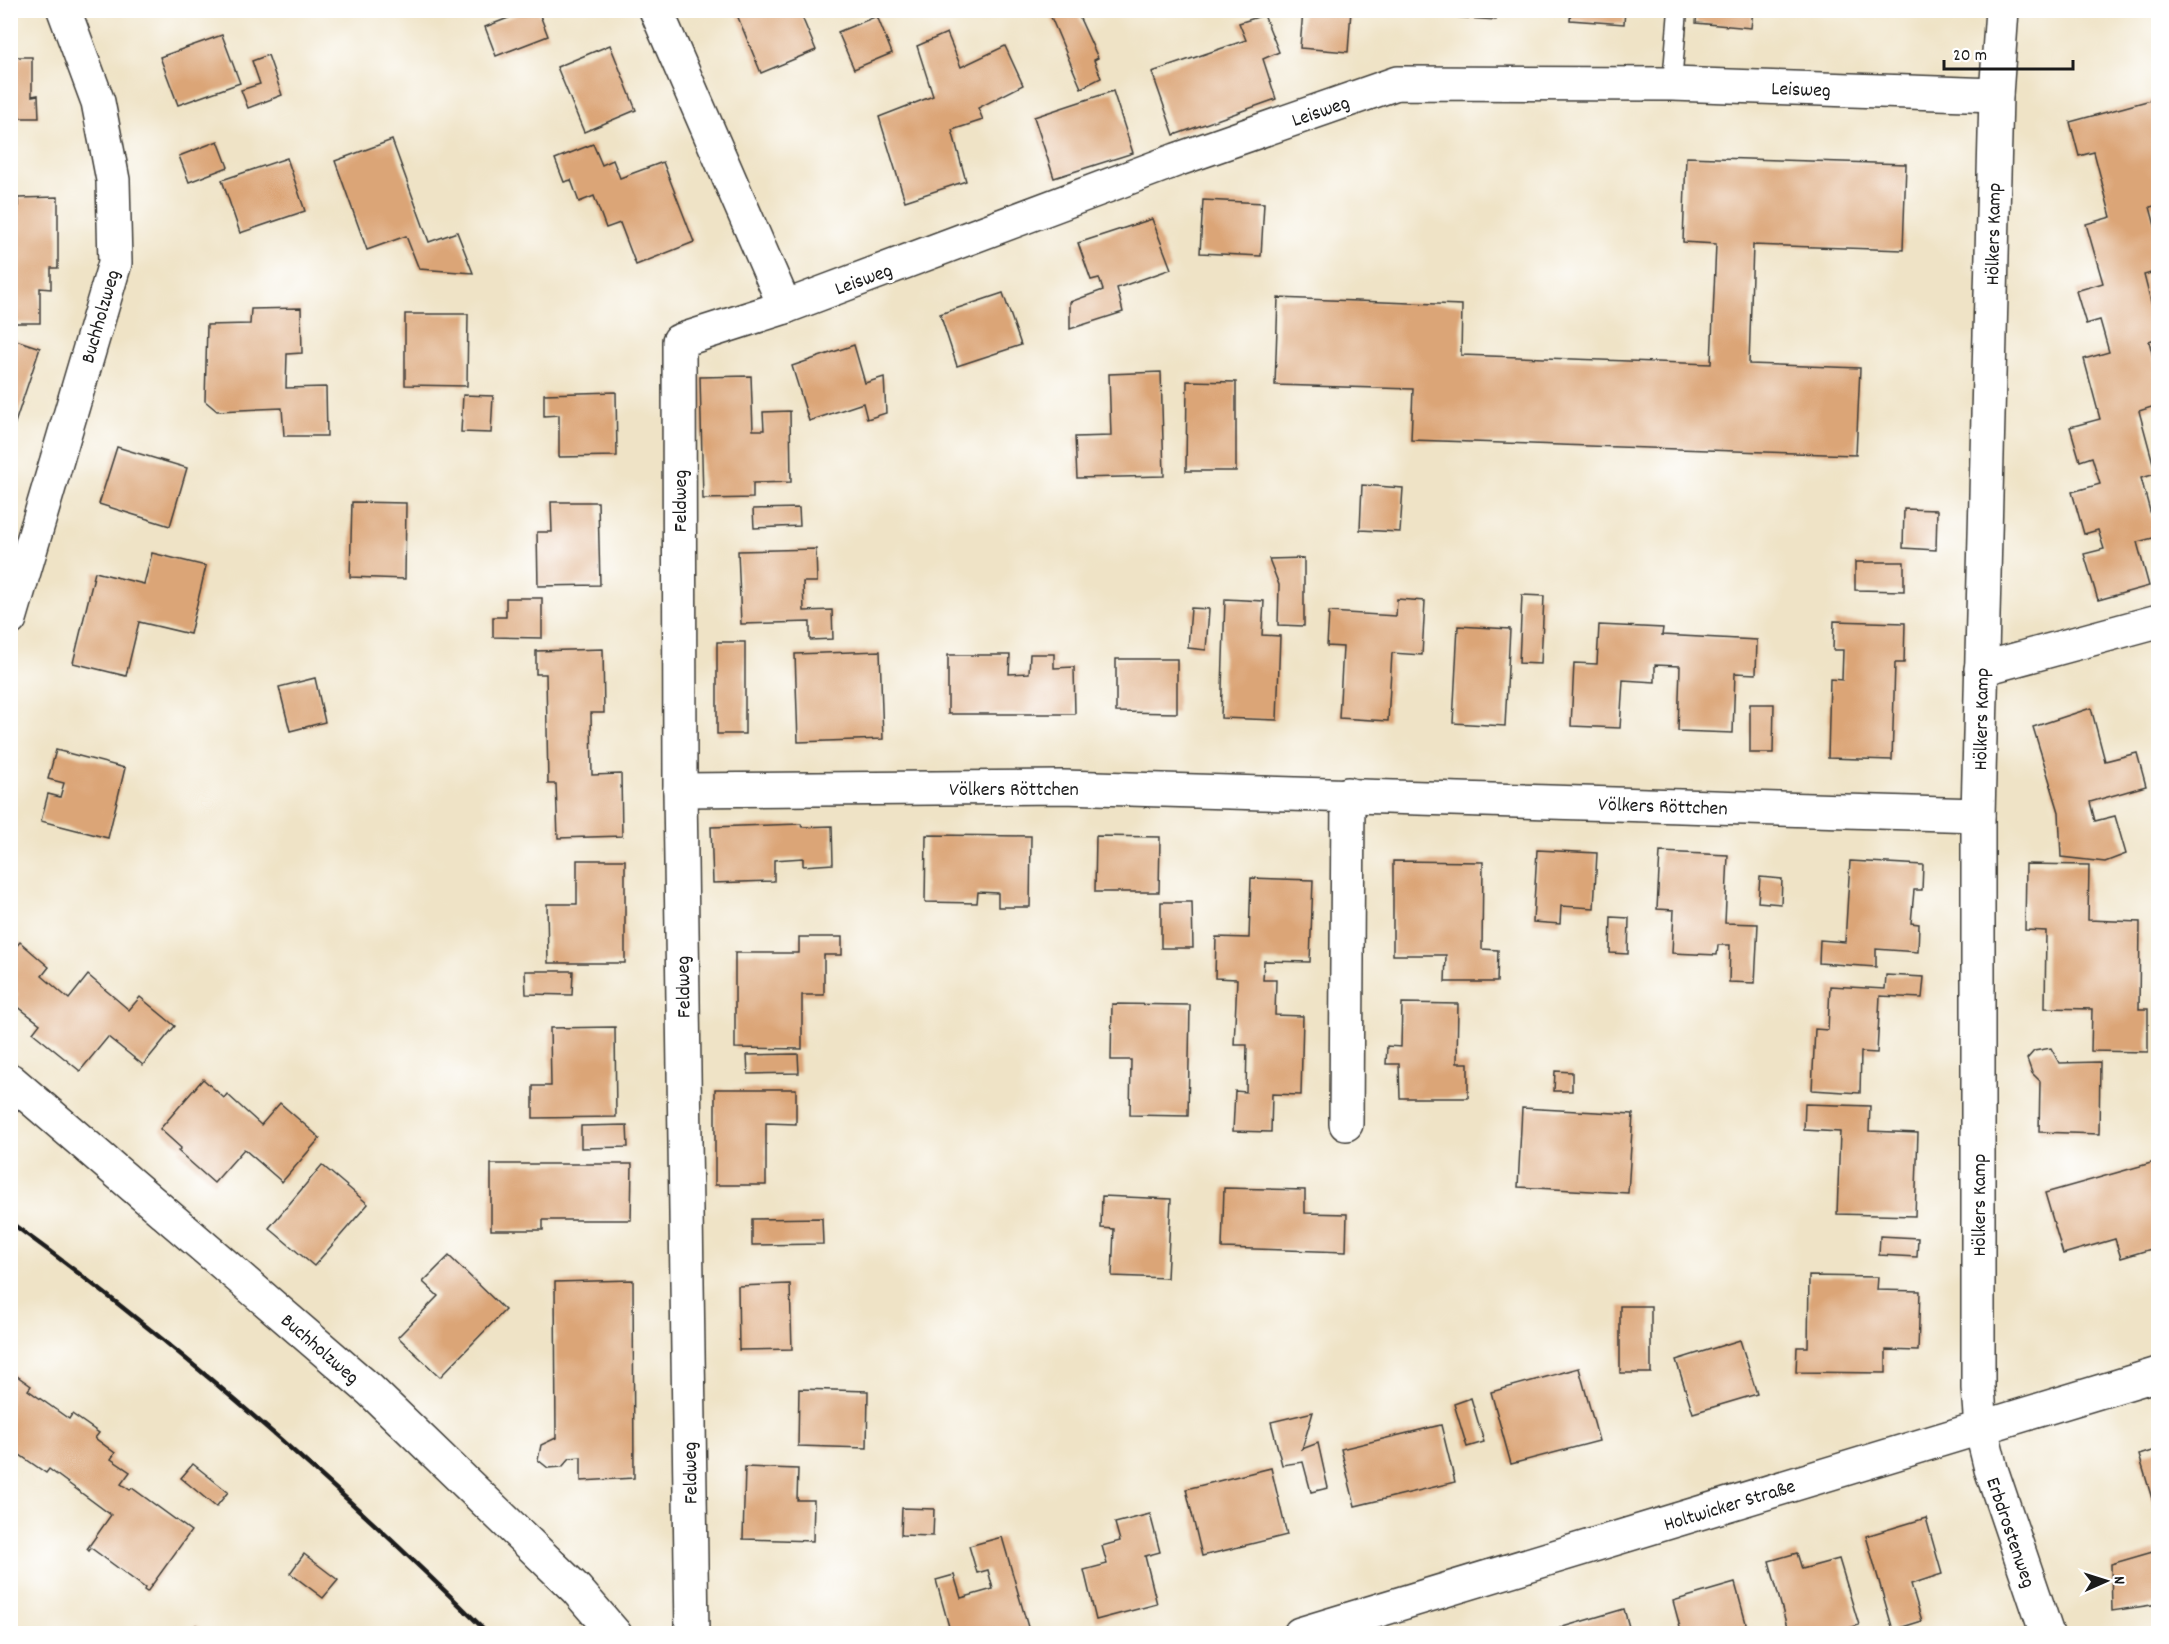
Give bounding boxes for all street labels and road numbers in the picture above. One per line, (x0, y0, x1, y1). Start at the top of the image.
street label: Leisweg (1771, 76, 1831, 106)
street label: Leisweg (1288, 90, 1354, 136)
street label: Hölkers Kamp (1980, 182, 2010, 286)
street label: Leisweg (831, 257, 897, 304)
street label: Buchholzweg (75, 267, 129, 367)
street label: Feldweg (668, 470, 696, 532)
street label: Hölkers Kamp (1968, 667, 1998, 771)
street label: Völkers Röttchen (949, 777, 1079, 805)
street label: Völkers Röttchen (1598, 792, 1728, 824)
street label: Feldweg (670, 956, 700, 1018)
street label: Hölkers Kamp (1967, 1154, 1995, 1256)
street label: Buchholzweg (274, 1308, 365, 1392)
street label: Feldweg (677, 1442, 707, 1504)
street label: Holtwicker Straße (1661, 1474, 1799, 1540)
street label: Erbdrostenweg (1977, 1474, 2041, 1592)

